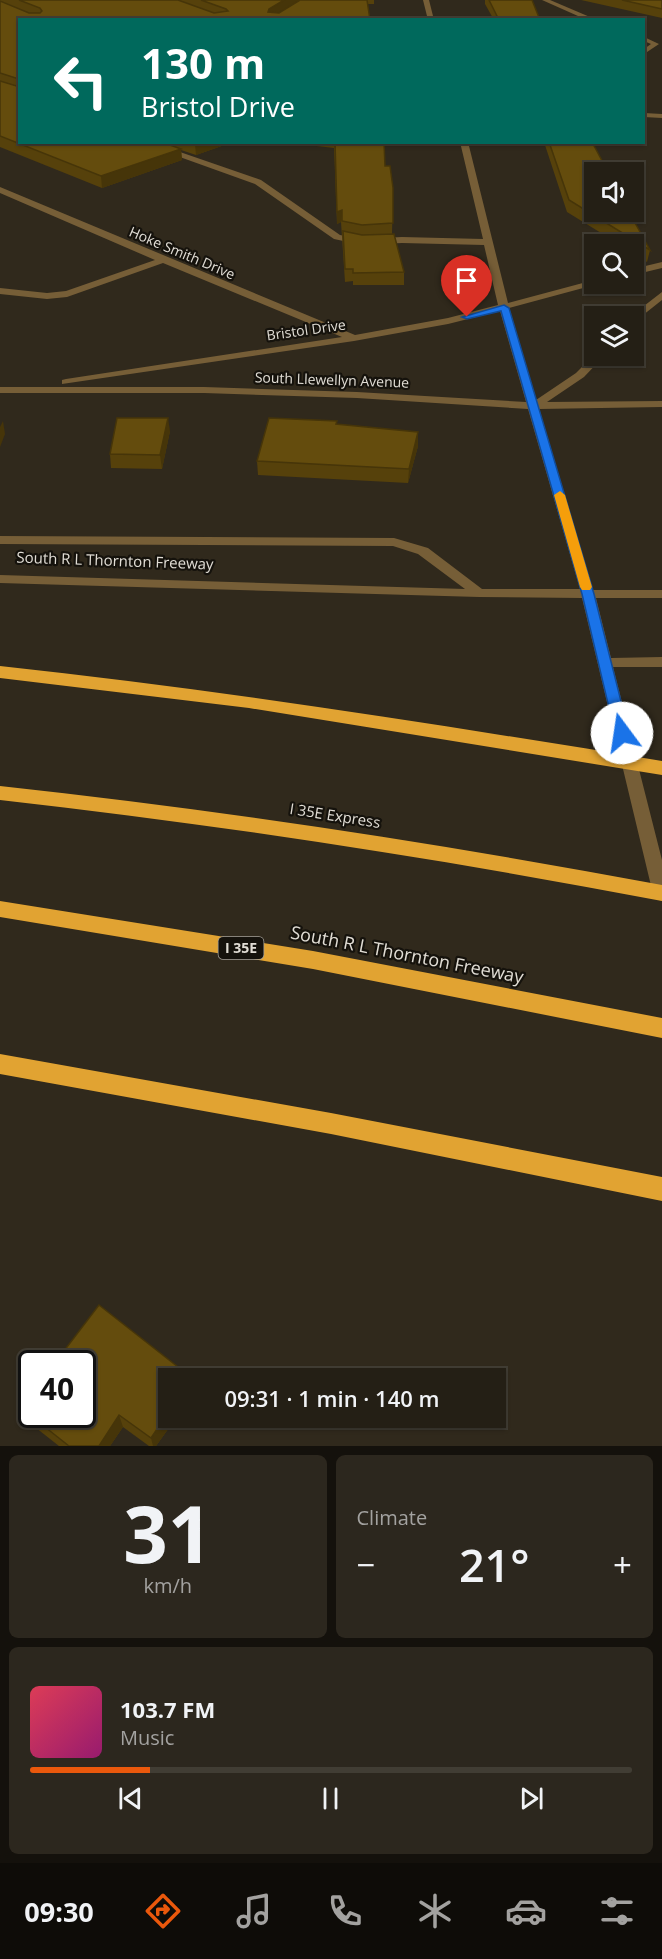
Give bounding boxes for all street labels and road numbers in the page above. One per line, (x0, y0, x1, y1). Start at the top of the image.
street label: Hoke Smith Drive (126, 222, 238, 283)
street label: Bristol Drive (265, 315, 347, 344)
street label: South Llewellyn Avenue (255, 367, 410, 392)
street label: South R L Thornton Freeway (16, 547, 214, 573)
street label: I 35E Express (288, 798, 382, 832)
street label: South R L Thornton Freeway (289, 920, 527, 989)
road number: I 35E (218, 937, 264, 959)

